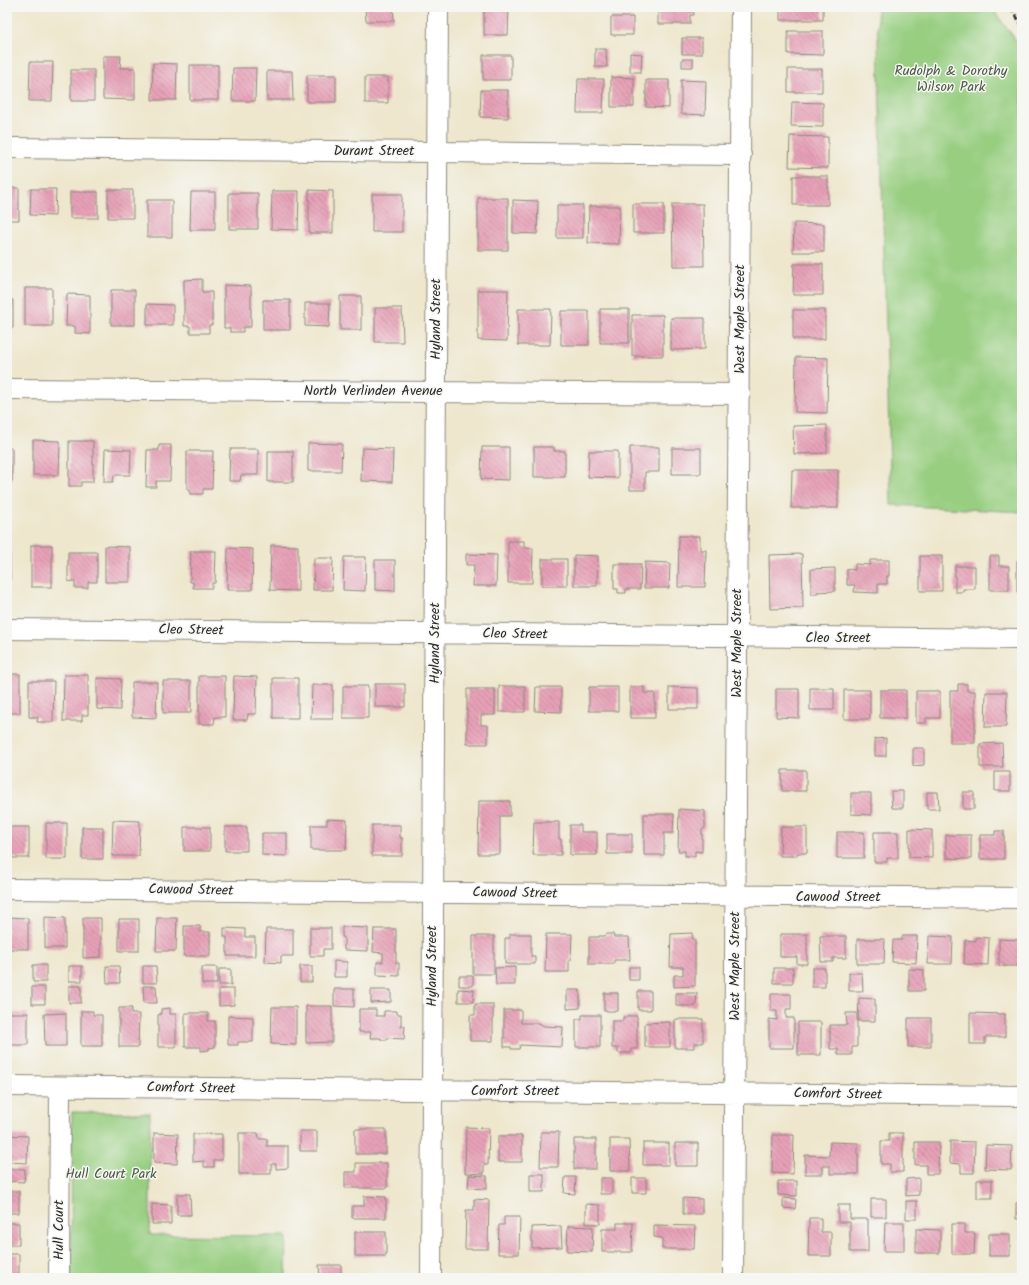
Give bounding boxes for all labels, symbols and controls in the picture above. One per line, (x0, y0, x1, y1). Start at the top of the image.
park label: Rudolph & Dorothy Wilson Park (895, 60, 1008, 98)
street label: Durant Street (334, 140, 415, 162)
street label: West Maple Street (729, 264, 751, 374)
street label: Hyland Street (425, 278, 447, 360)
street label: North Verlinden Avenue (303, 380, 443, 402)
street label: West Maple Street (726, 588, 748, 698)
street label: Hyland Street (424, 602, 446, 684)
street label: Cleo Street (158, 618, 225, 642)
street label: Cleo Street (482, 622, 549, 646)
street label: Cleo Street (805, 627, 871, 649)
street label: Cawood Street (148, 878, 234, 902)
street label: Cawood Street (472, 881, 558, 905)
street label: Cawood Street (795, 886, 881, 908)
street label: West Maple Street (724, 911, 746, 1021)
street label: Hyland Street (421, 925, 443, 1007)
street label: Comfort Street (146, 1076, 236, 1100)
street label: Comfort Street (471, 1080, 560, 1102)
street label: Comfort Street (793, 1082, 883, 1106)
park label: Hull Court Park (65, 1163, 157, 1185)
street label: Hull Court (48, 1199, 70, 1260)

